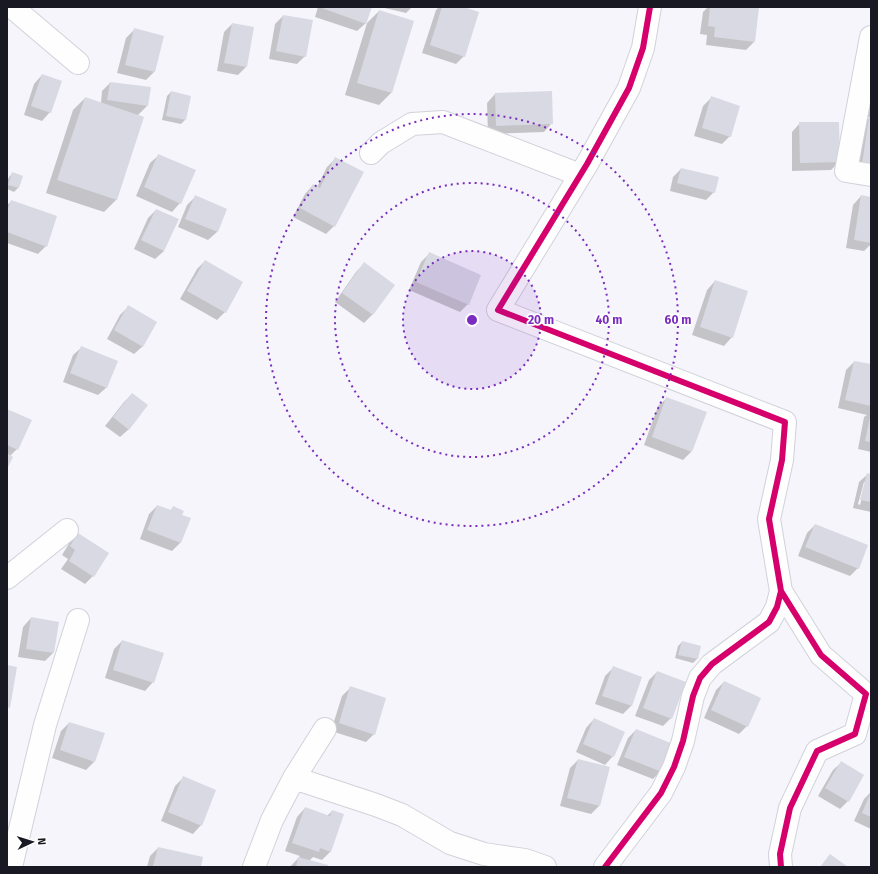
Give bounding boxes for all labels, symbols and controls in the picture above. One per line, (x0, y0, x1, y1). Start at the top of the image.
centre of rings (465, 313, 479, 327)
text: 20 m (528, 313, 554, 327)
text: 40 m (596, 313, 622, 327)
text: 60 m (665, 313, 691, 327)
north arrow (12, 822, 52, 862)
text: N (35, 837, 48, 845)

